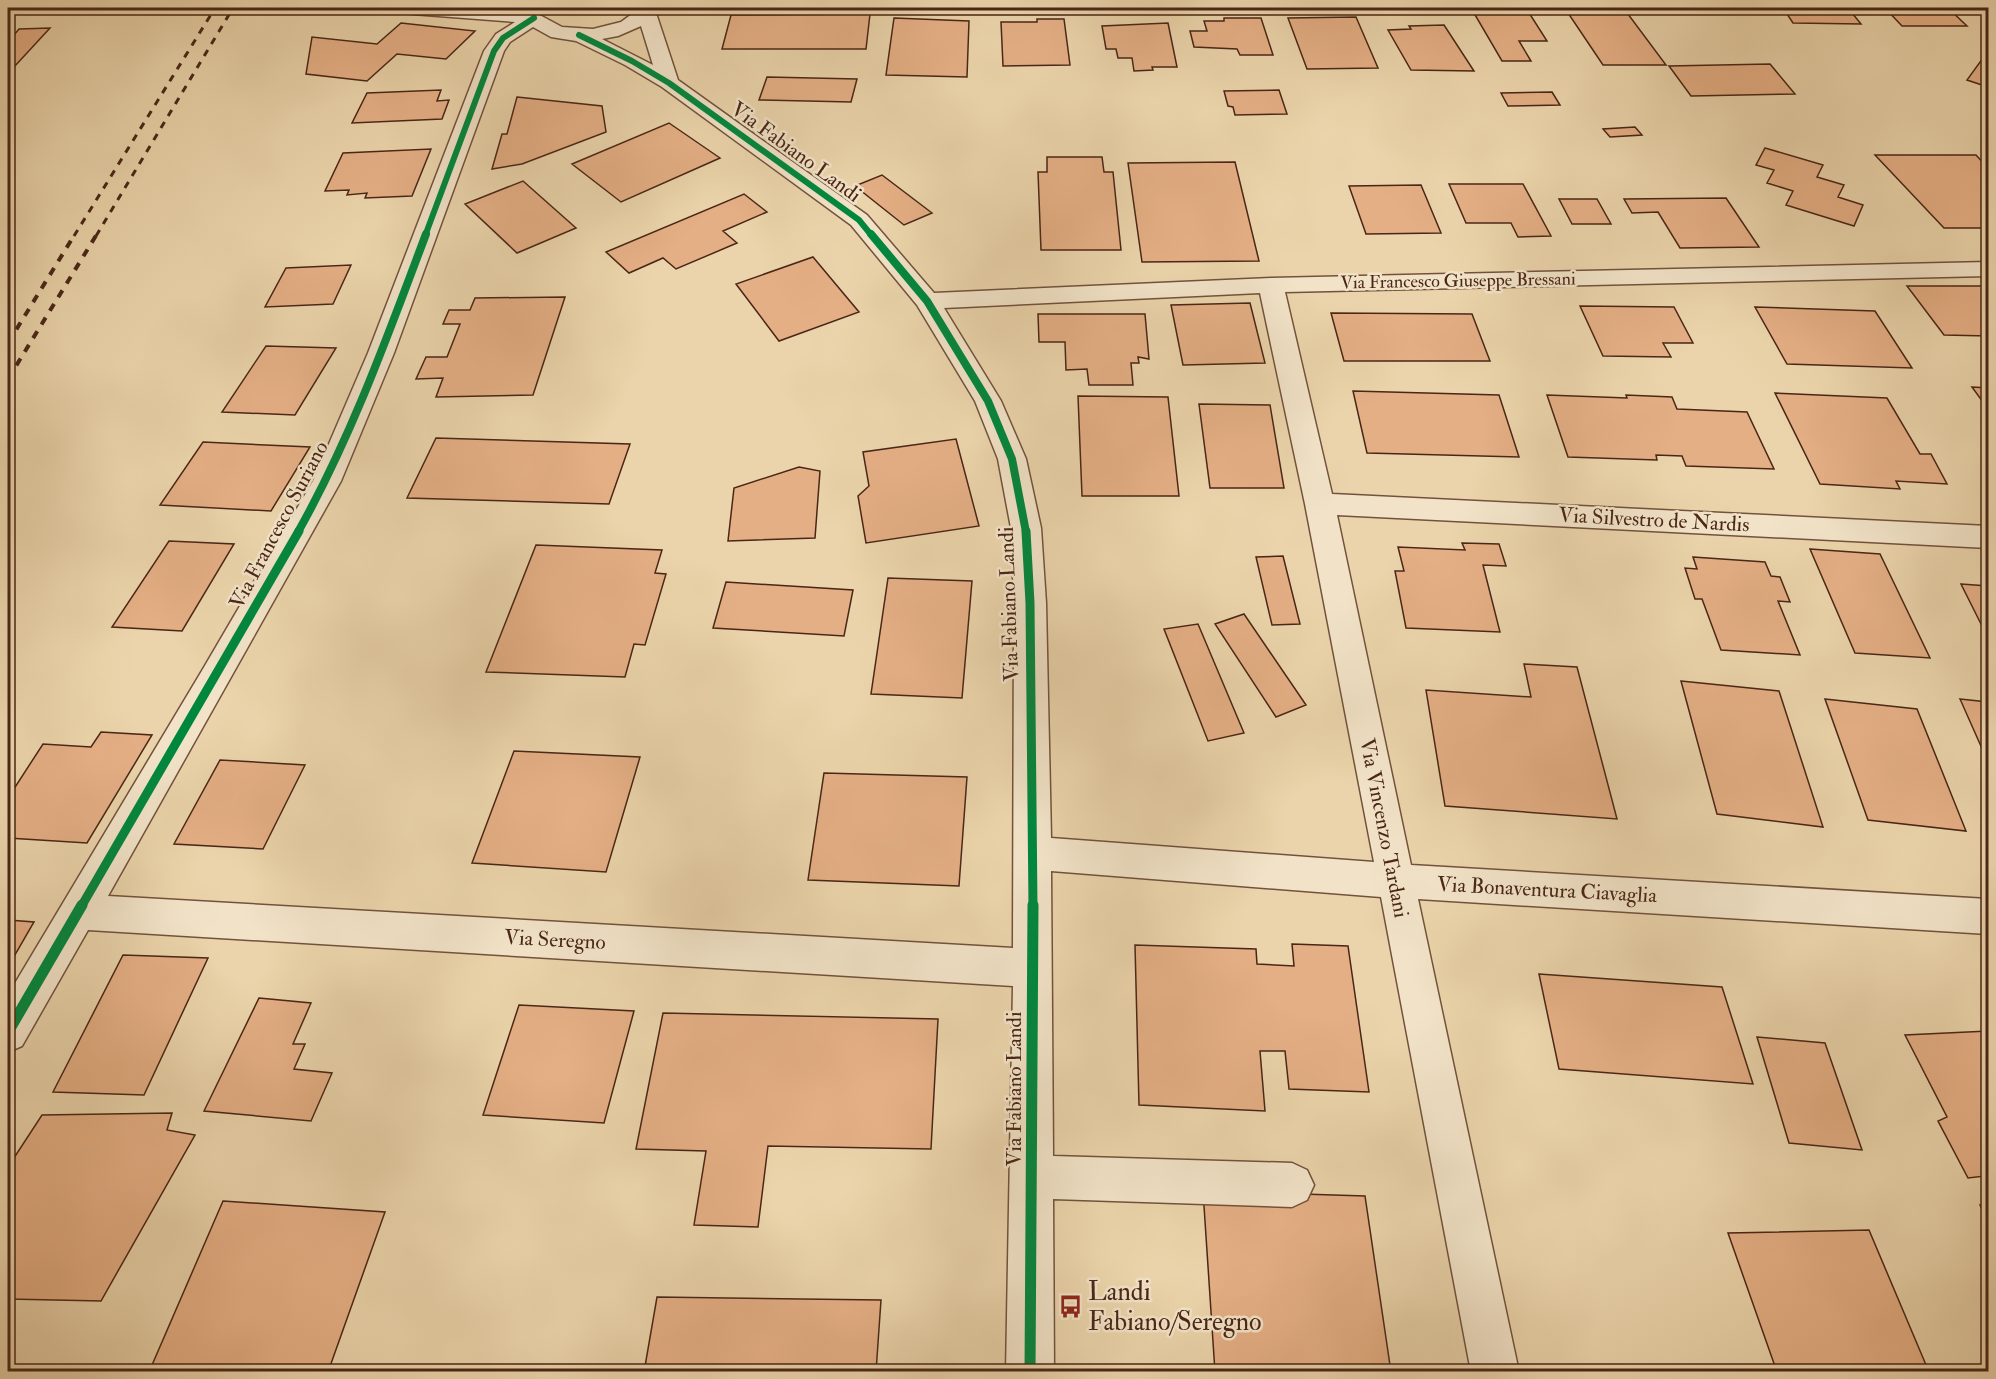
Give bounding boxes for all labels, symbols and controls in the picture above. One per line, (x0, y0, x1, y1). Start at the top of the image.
street label: Via Fabiano Landi (725, 96, 867, 209)
street label: Via Francesco Giuseppe Bressani (1340, 267, 1576, 295)
street label: Via Francesco Suriano (223, 437, 335, 613)
street label: Via Silvestro de Nardis (1558, 502, 1750, 538)
street label: Via Fabiano Landi (993, 526, 1025, 682)
street label: Via Vincenzo Tardani (1353, 736, 1415, 920)
street label: Via Bonaventura Ciavaglia (1436, 871, 1658, 909)
street label: Via Seregno (504, 924, 606, 956)
street label: Via Fabiano Landi (1001, 1011, 1028, 1166)
place label: Landi Fabiano/Seregno (1088, 1276, 1262, 1338)
bus stop icon: Landi Fabiano/Seregno (1057, 1294, 1083, 1320)

